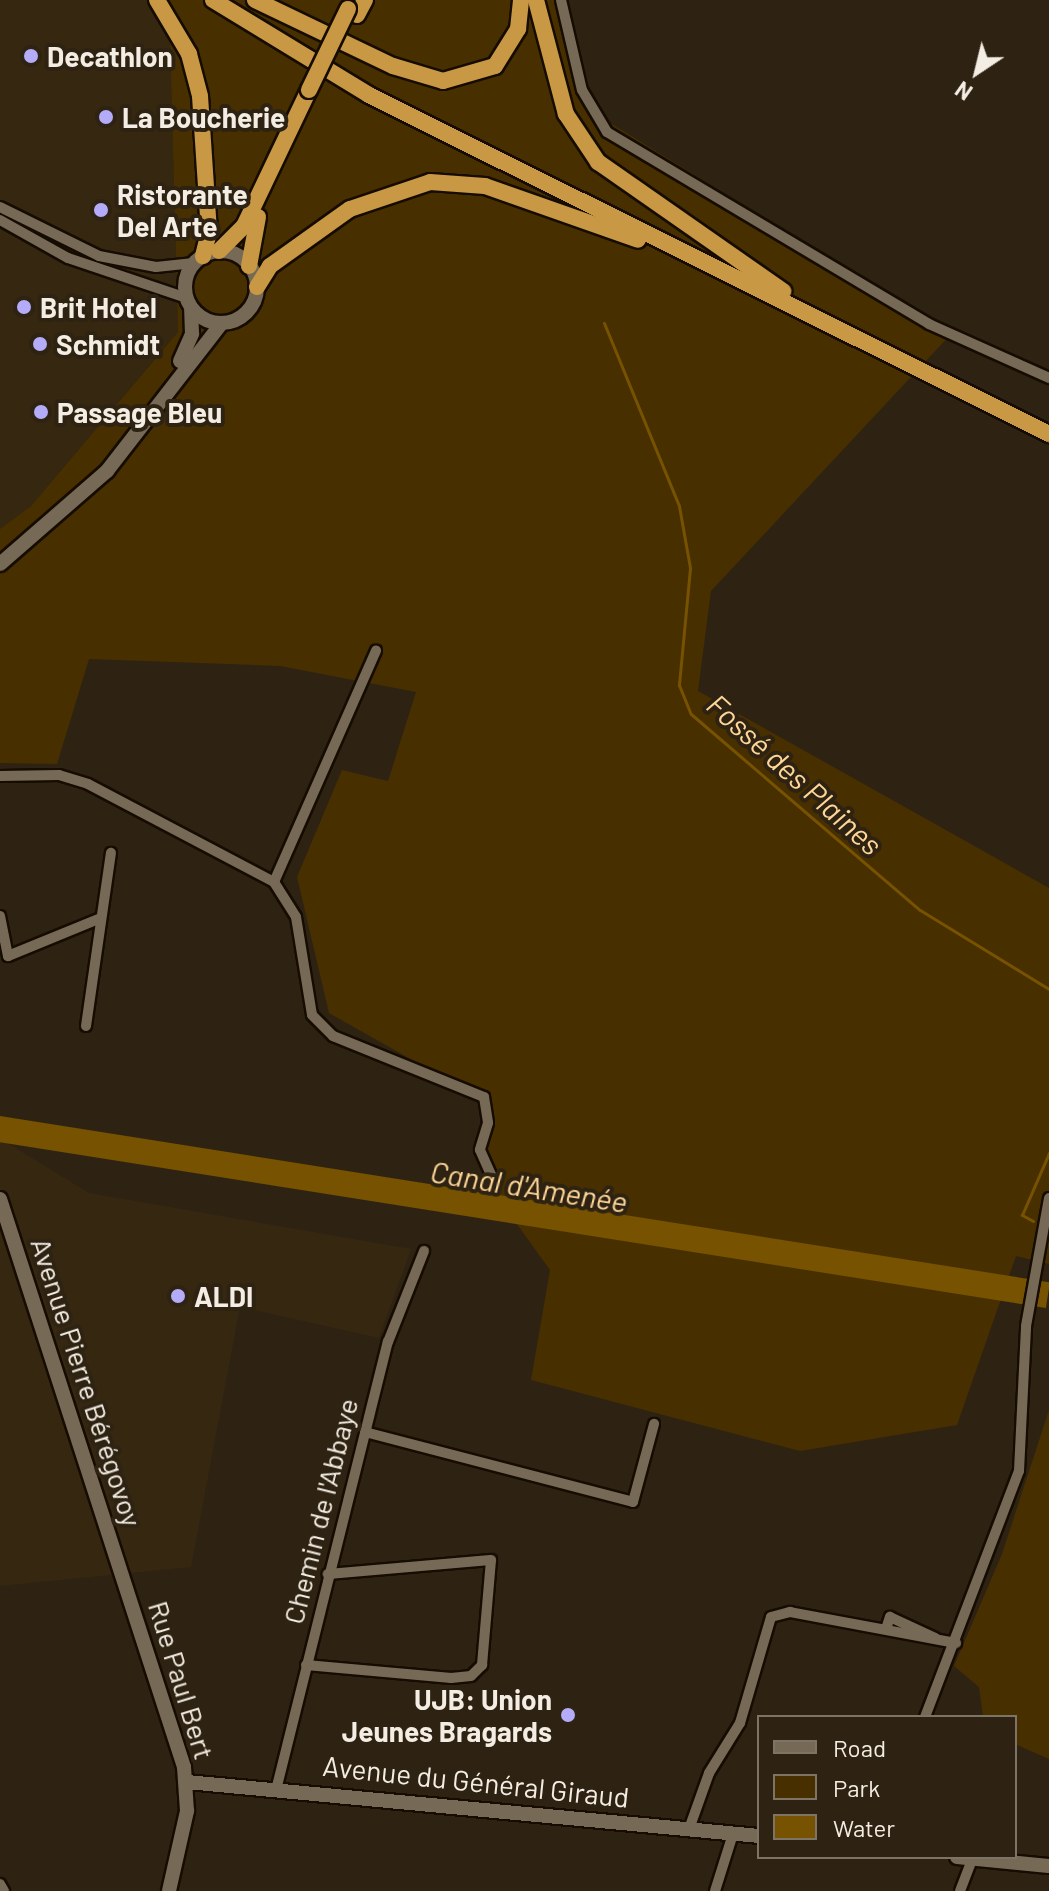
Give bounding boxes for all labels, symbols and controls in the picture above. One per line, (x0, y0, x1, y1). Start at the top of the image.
north arrow (937, 32, 1017, 112)
place label: Decathlon (47, 39, 173, 73)
marker: Decathlon (22, 47, 40, 65)
text: N (950, 77, 977, 107)
place label: La Boucherie (122, 100, 285, 134)
marker: La Boucherie (97, 108, 115, 126)
place label: Ristorante Del Arte (117, 177, 248, 243)
marker: Ristorante Del Arte (92, 201, 110, 219)
place label: Brit Hotel (40, 290, 157, 324)
marker: Brit Hotel (15, 298, 33, 316)
place label: Schmidt (56, 327, 160, 361)
marker: Schmidt (31, 335, 49, 353)
place label: Passage Bleu (57, 395, 222, 429)
marker: Passage Bleu (32, 403, 50, 421)
water label: Fossé des Plaines (700, 686, 890, 862)
water label: Canal d'Amenée (428, 1153, 630, 1219)
street label: Avenue Pierre Bérégovoy (24, 1233, 150, 1531)
place label: ALDI (194, 1279, 253, 1313)
marker: ALDI (169, 1287, 187, 1305)
street label: Chemin de l'Abbaye (276, 1395, 364, 1627)
street label: Rue Paul Bert (142, 1597, 222, 1763)
place label: UJB: Union Jeunes Bragards (342, 1682, 552, 1748)
marker: UJB: Union Jeunes Bragards (559, 1706, 577, 1724)
legend (757, 1715, 1017, 1859)
text: Road (833, 1733, 886, 1762)
street label: Avenue du Général Giraud (321, 1748, 631, 1814)
text: Park (833, 1773, 880, 1802)
text: Water (833, 1813, 895, 1842)

